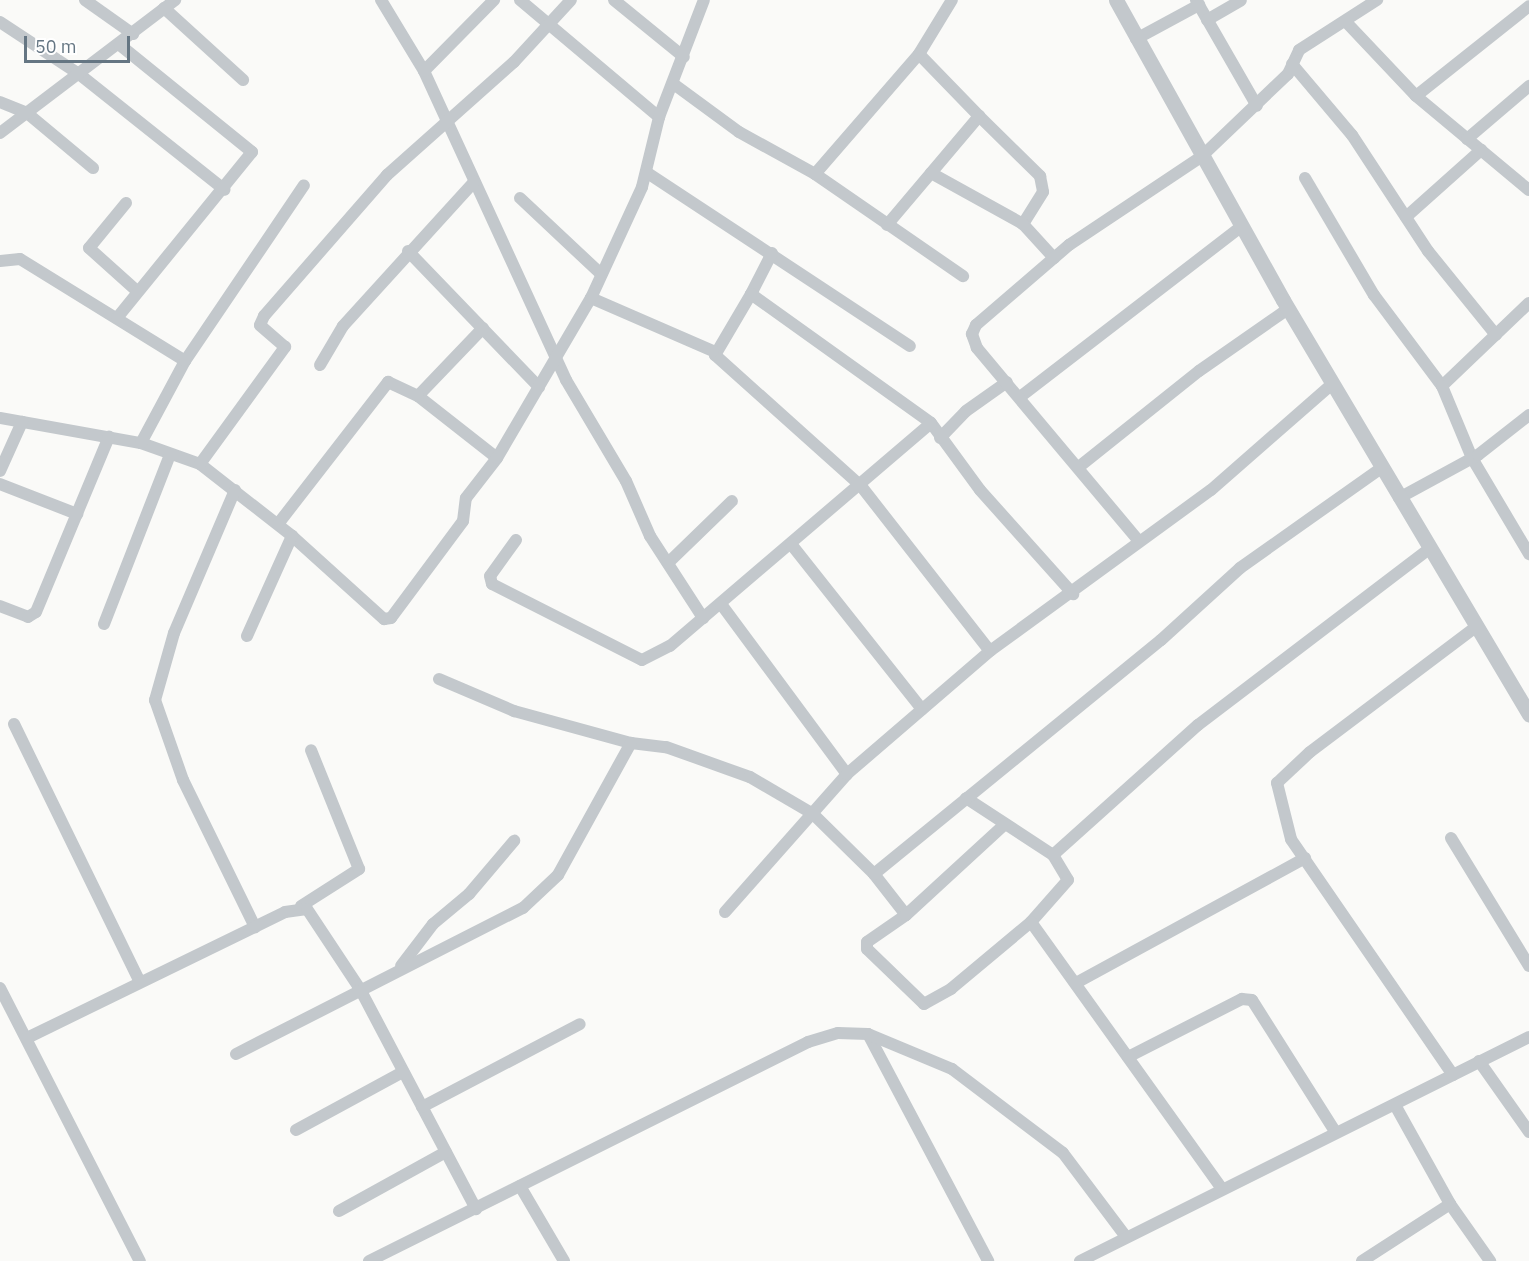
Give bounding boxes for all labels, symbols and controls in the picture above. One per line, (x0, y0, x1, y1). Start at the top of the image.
scale bar (27, 24, 134, 62)
text: 50 m (35, 35, 77, 58)

